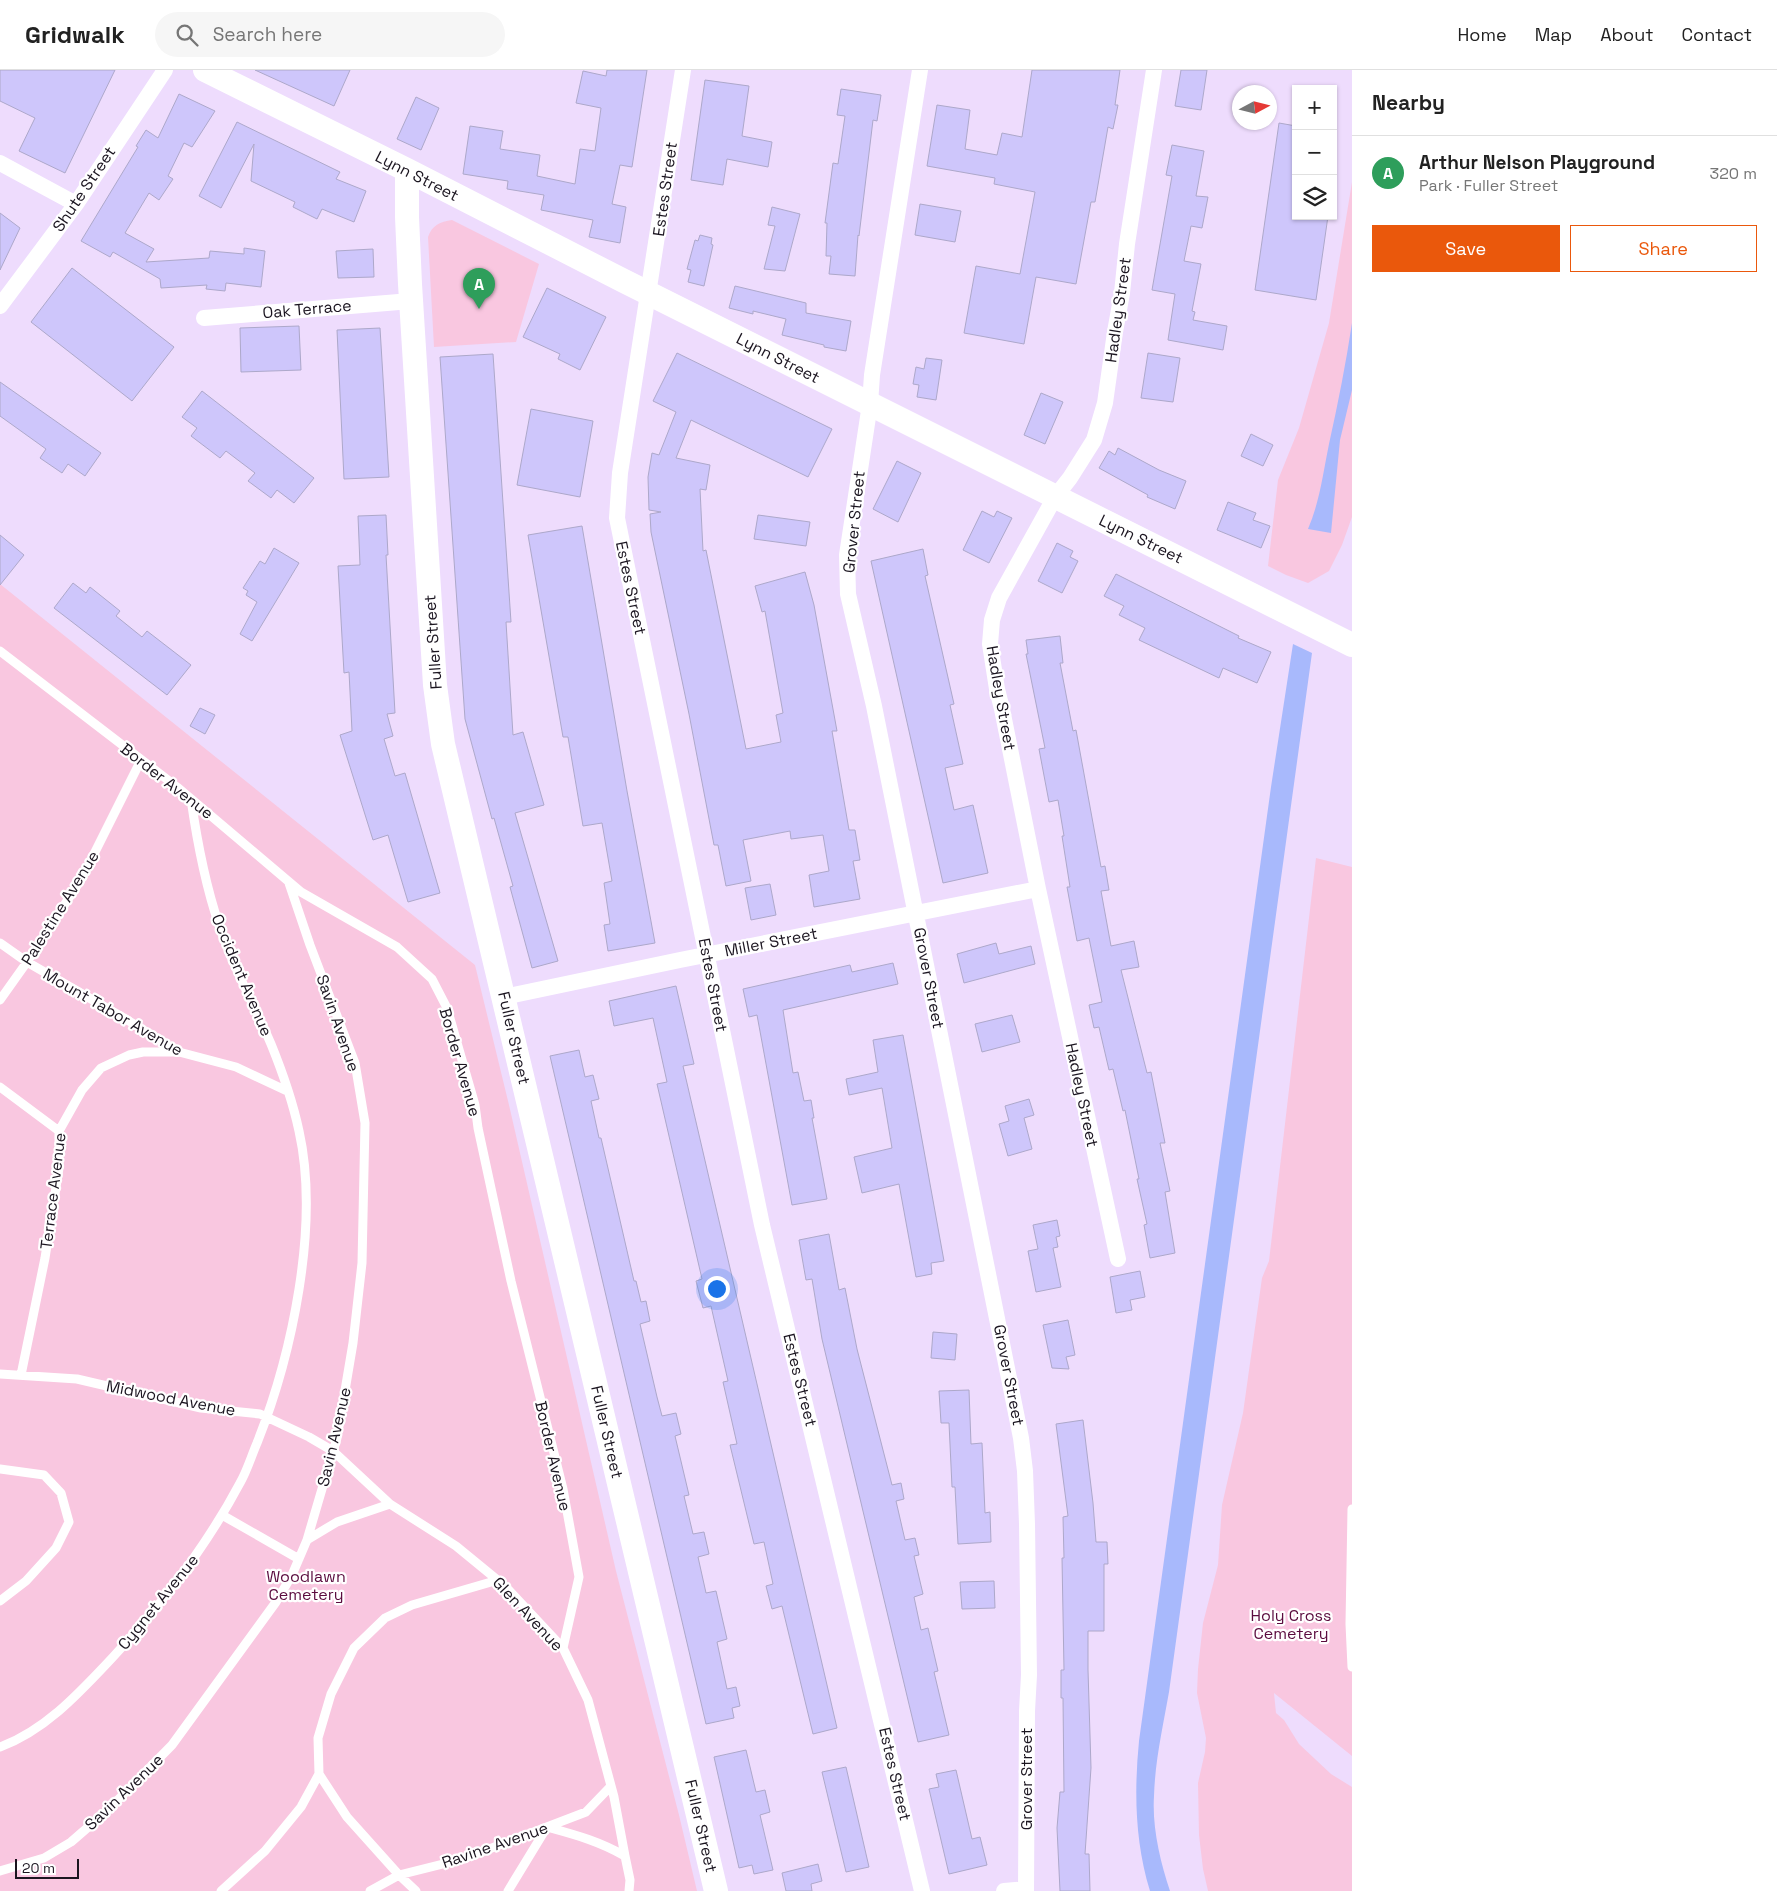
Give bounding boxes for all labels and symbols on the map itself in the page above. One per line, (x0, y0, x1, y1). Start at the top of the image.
north arrow (1232, 85, 1277, 130)
street label: Estes Street (648, 140, 682, 238)
street label: Shute Street (48, 142, 120, 236)
street label: Lynn Street (372, 146, 462, 206)
street label: Hadley Street (1100, 256, 1136, 364)
pin: A (463, 268, 495, 309)
street label: Oak Terrace (262, 295, 352, 323)
street label: Lynn Street (733, 328, 823, 388)
street label: Grover Street (838, 470, 870, 574)
street label: Lynn Street (1095, 510, 1187, 568)
street label: Estes Street (611, 539, 651, 637)
street label: Fuller Street (419, 594, 447, 690)
street label: Hadley Street (981, 644, 1021, 752)
street label: Border Avenue (116, 738, 218, 824)
street label: Palestine Avenue (16, 847, 104, 969)
street label: Occident Avenue (207, 911, 277, 1039)
street label: Miller Street (723, 923, 819, 961)
street label: Grover Street (909, 926, 949, 1030)
street label: Estes Street (694, 936, 732, 1034)
street label: Mount Tabor Avenue (39, 963, 187, 1061)
street label: Savin Avenue (312, 972, 364, 1074)
street label: Fuller Street (493, 989, 535, 1087)
street label: Border Avenue (434, 1005, 486, 1119)
street label: Hadley Street (1061, 1041, 1103, 1149)
street label: Terrace Avenue (35, 1131, 71, 1251)
your location (704, 1276, 730, 1302)
street label: Grover Street (989, 1323, 1029, 1427)
street label: Estes Street (778, 1331, 822, 1429)
street label: Midwood Avenue (105, 1375, 237, 1421)
street label: Fuller Street (586, 1383, 628, 1481)
street label: Savin Avenue (312, 1385, 356, 1489)
street label: Border Avenue (530, 1399, 576, 1513)
street label: Cygnet Avenue (113, 1550, 203, 1654)
park label: Woodlawn Cemetery (266, 1566, 346, 1605)
street label: Glen Avenue (488, 1572, 568, 1656)
park label: Holy Cross Cemetery (1251, 1605, 1331, 1644)
street label: Estes Street (874, 1725, 916, 1823)
street label: Grover Street (1016, 1728, 1037, 1830)
street label: Savin Avenue (80, 1749, 168, 1835)
street label: Fuller Street (680, 1777, 722, 1875)
street label: Ravine Avenue (439, 1817, 551, 1873)
scale bar (15, 1856, 79, 1879)

